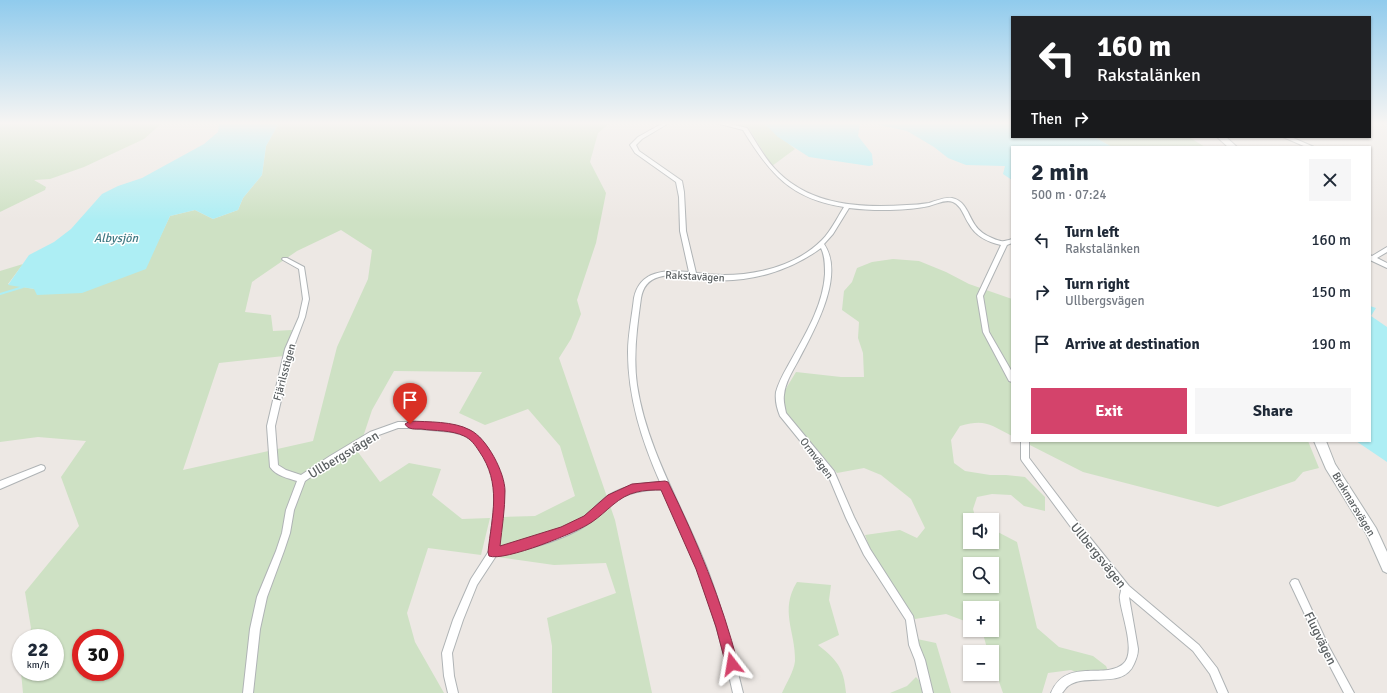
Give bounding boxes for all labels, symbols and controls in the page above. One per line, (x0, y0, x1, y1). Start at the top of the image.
text: 160 m (1097, 30, 1171, 64)
icon: left (1031, 32, 1083, 84)
text: Rakstalänken (1097, 64, 1201, 86)
icon: right (1070, 108, 1092, 130)
text: Then (1031, 110, 1062, 128)
text: 2 min (1031, 157, 1089, 187)
button: close (1309, 159, 1351, 201)
text: 500 m · 07:24 (1031, 187, 1107, 203)
text: Turn left (1065, 223, 1119, 241)
icon: left (1031, 229, 1053, 251)
water label: Albysjön (94, 231, 138, 246)
text: 160 m (1311, 231, 1351, 249)
text: Rakstalänken (1065, 241, 1140, 257)
street label: Rakstavägen (665, 268, 725, 285)
text: Turn right (1065, 275, 1130, 293)
icon: right (1031, 281, 1053, 303)
text: 150 m (1311, 283, 1351, 301)
text: Ullbergsvägen (1065, 293, 1145, 309)
icon: arrive (1031, 333, 1053, 355)
text: Arrive at destination (1065, 335, 1200, 353)
text: 190 m (1311, 335, 1351, 353)
street label: Fjärilsstigen (271, 342, 298, 402)
pin (393, 383, 427, 424)
button: Exit (1031, 388, 1187, 434)
button: Share (1195, 388, 1351, 434)
icon: arrive (399, 389, 421, 411)
street label: Ullbergsvägen (305, 427, 382, 482)
street label: Ormvägen (797, 435, 836, 481)
street label: Brakmarsvägen (1329, 470, 1378, 539)
map controls (963, 513, 999, 681)
button: sound (963, 513, 999, 549)
street label: Ullbergsvägen (1067, 520, 1130, 592)
button: search (963, 557, 999, 593)
button: + (963, 601, 999, 637)
street label: Flugvägen (1300, 609, 1340, 668)
speed limit sign: 30 (72, 629, 124, 681)
text: 22 (27, 637, 49, 662)
position arrow (711, 643, 753, 685)
button: − (963, 645, 999, 681)
text: km/h (27, 659, 49, 671)

